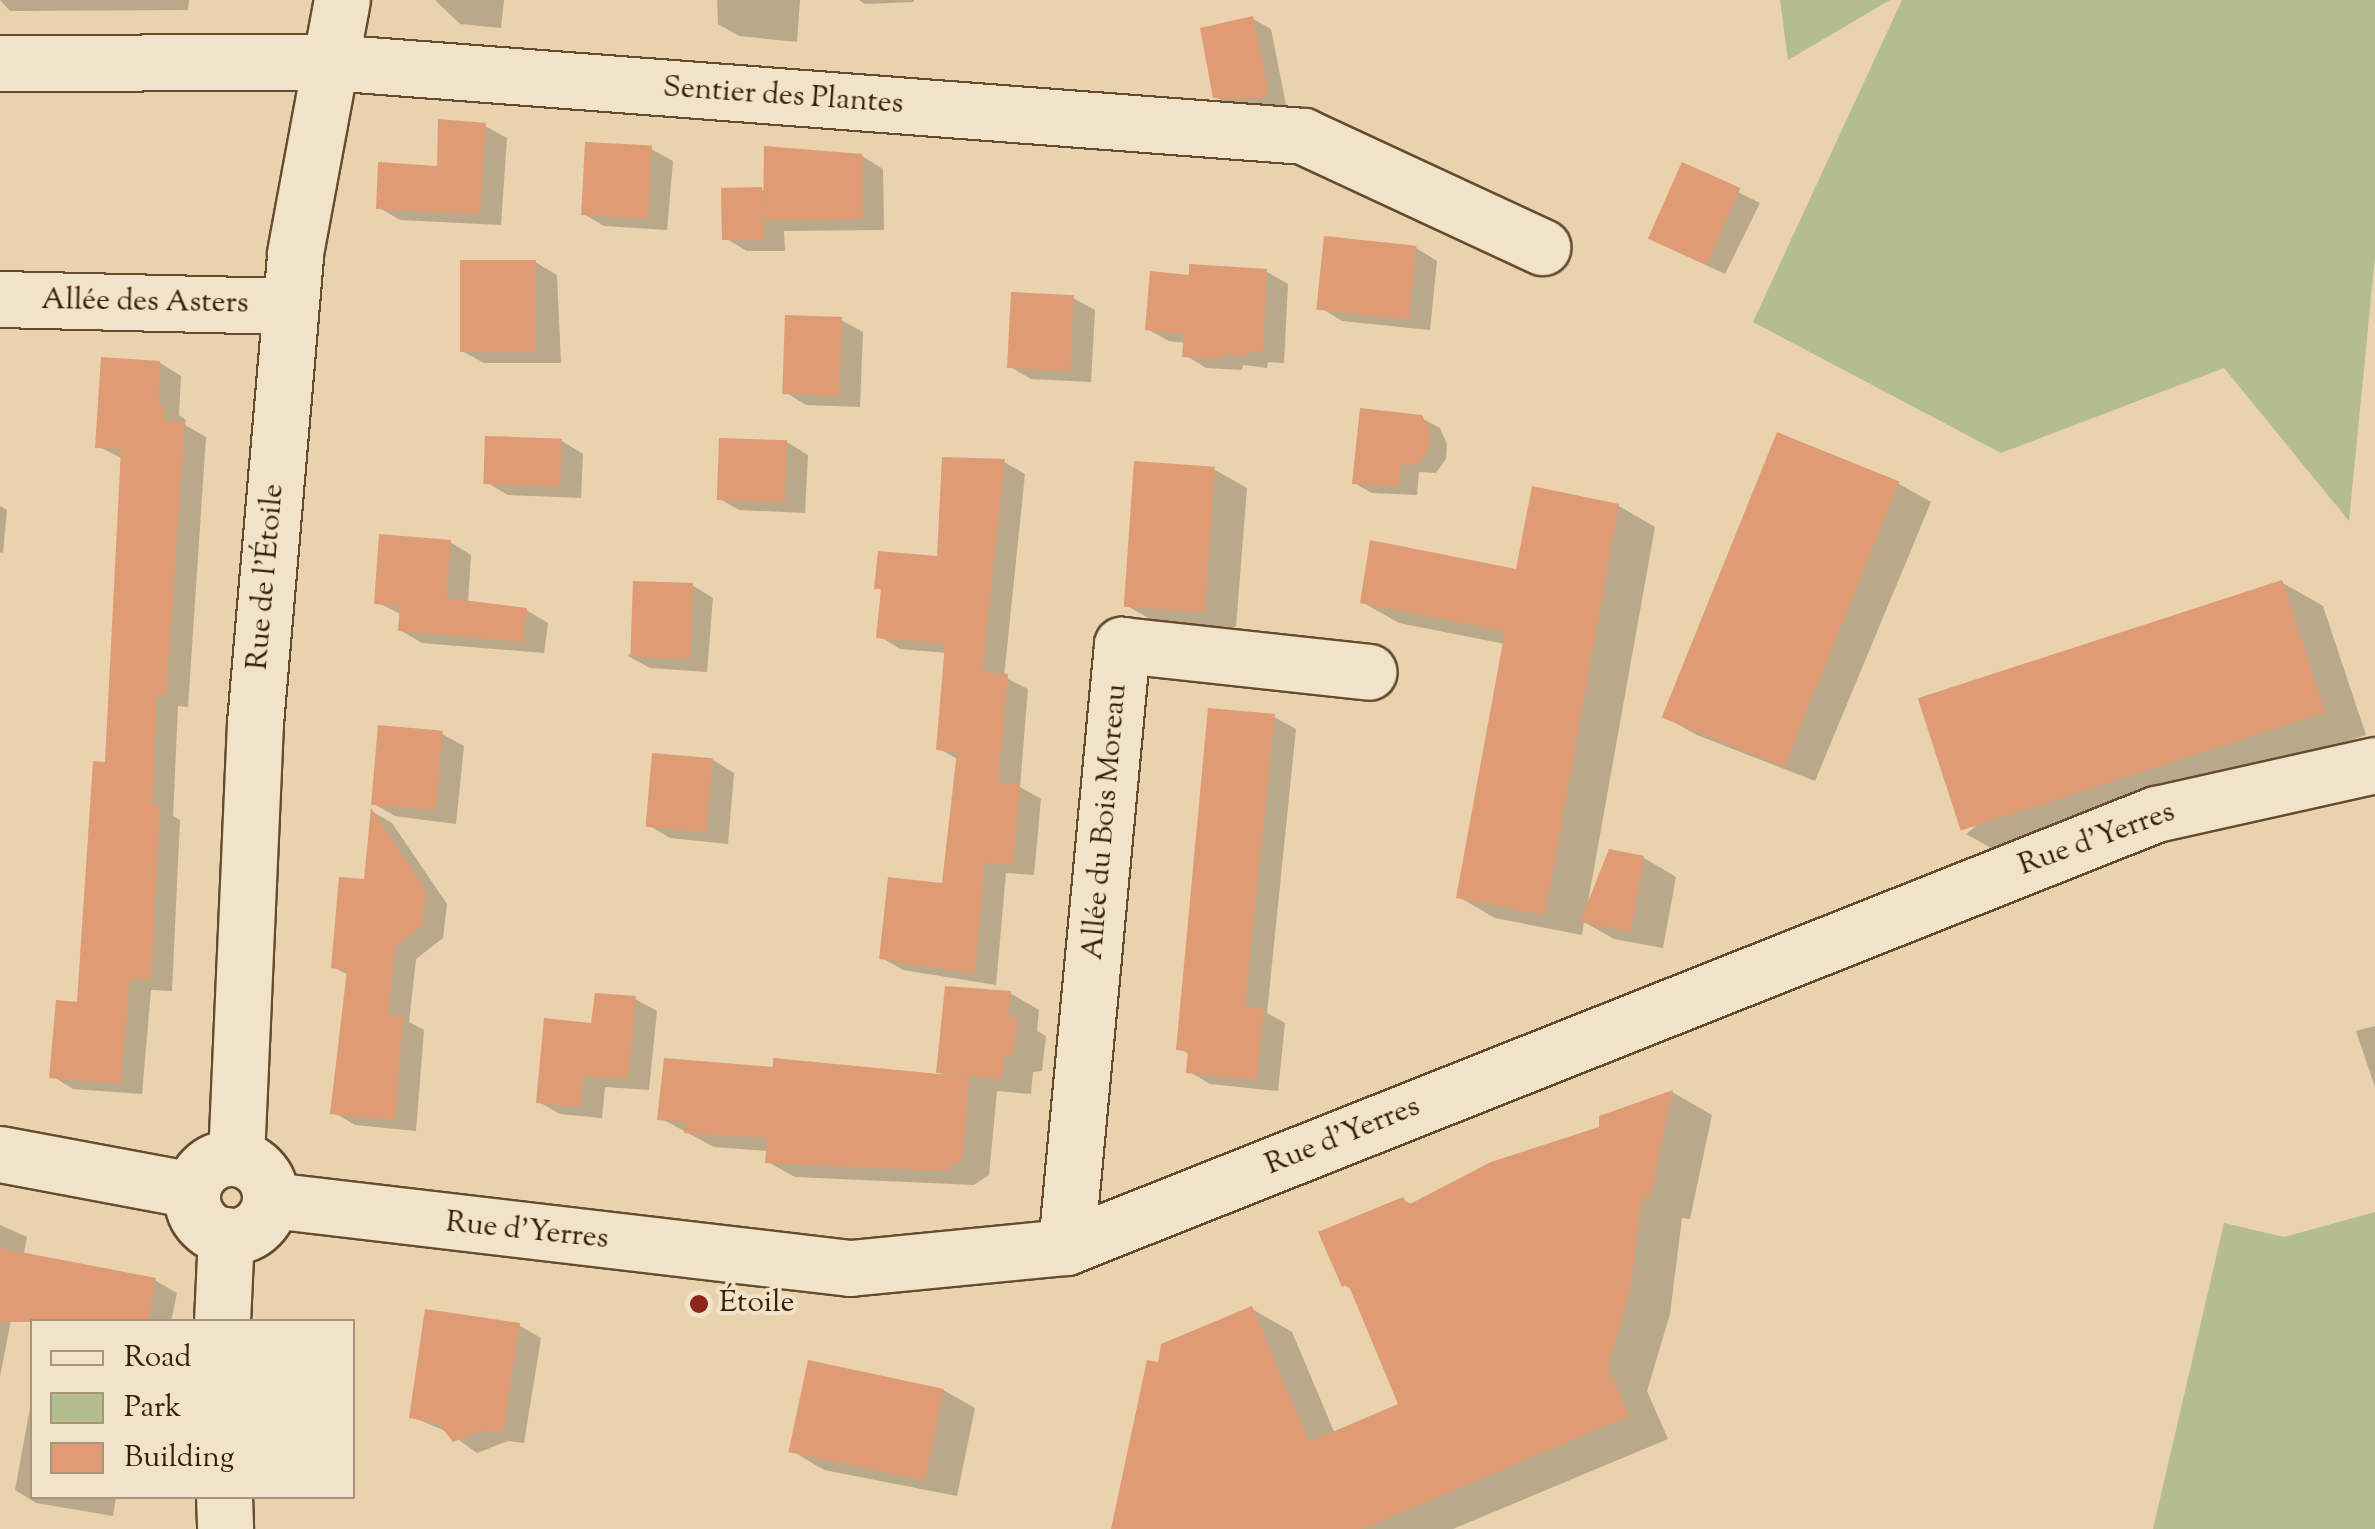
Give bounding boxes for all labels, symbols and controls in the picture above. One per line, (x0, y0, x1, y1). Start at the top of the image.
street label: Sentier des Plantes (662, 71, 904, 123)
street label: Allée des Asters (41, 283, 249, 323)
street label: Rue de l'Étoile (241, 482, 293, 672)
street label: Allée du Bois Moreau (1076, 682, 1136, 962)
street label: Rue d'Yerres (2014, 795, 2180, 885)
street label: Rue d'Yerres (1260, 1090, 1426, 1184)
street label: Rue d'Yerres (444, 1206, 610, 1258)
place label: Étoile (719, 1286, 794, 1322)
marker: Étoile (688, 1293, 710, 1315)
legend (30, 1319, 355, 1499)
text: Road (124, 1337, 191, 1380)
text: Park (124, 1387, 181, 1430)
text: Building (124, 1437, 234, 1480)

